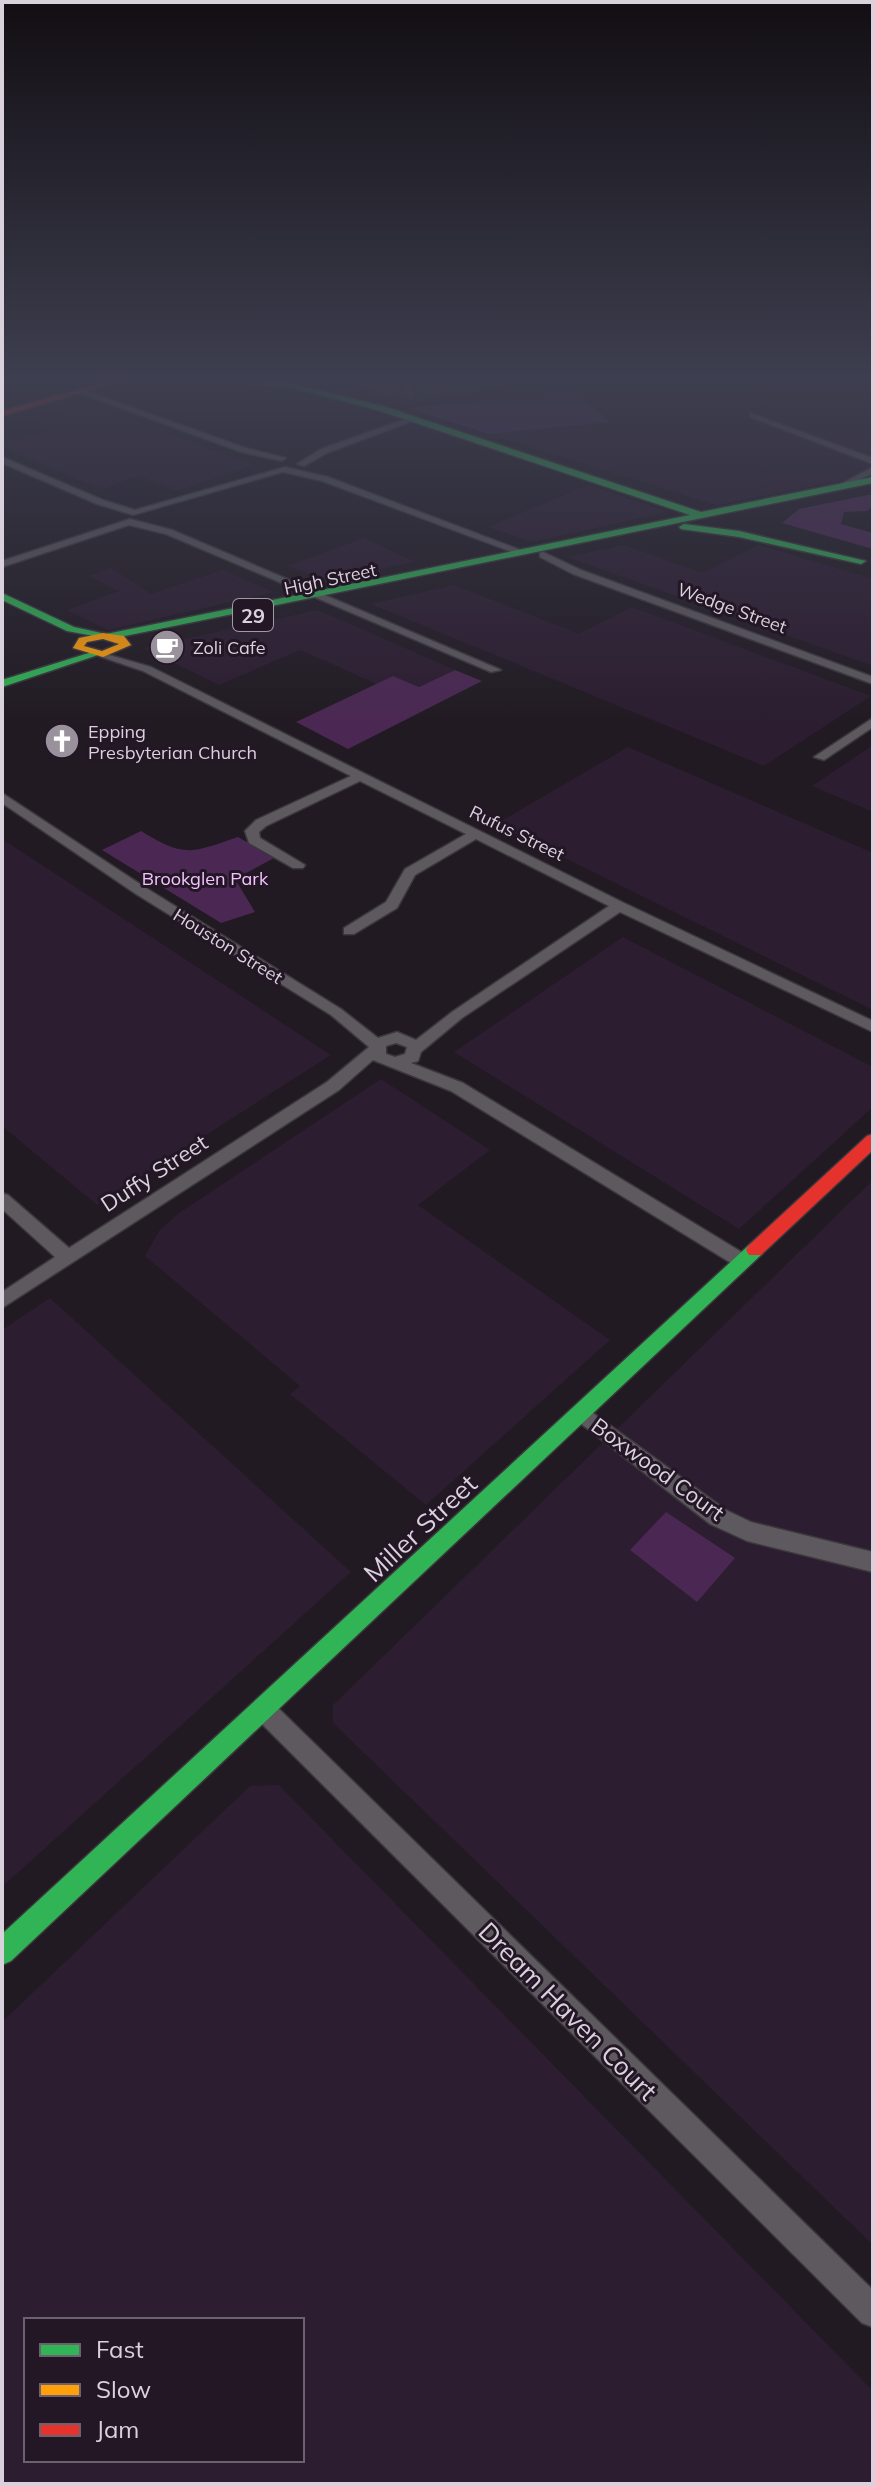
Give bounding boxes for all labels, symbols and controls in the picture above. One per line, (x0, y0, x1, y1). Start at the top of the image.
street label: High Street (282, 558, 378, 600)
street label: Wedge Street (674, 578, 790, 638)
road number: 29 (233, 599, 273, 631)
cafe icon: Zoli Cafe (148, 628, 186, 666)
place label: Zoli Cafe (193, 636, 265, 659)
place label: Epping Presbyterian Church (88, 720, 257, 764)
church icon: Epping Presbyterian Church (43, 722, 81, 760)
street label: Rufus Street (466, 800, 568, 866)
park label: Brookglen Park (142, 867, 269, 890)
street label: Houston Street (169, 903, 287, 989)
street label: Duffy Street (95, 1128, 213, 1218)
street label: Boxwood Court (586, 1411, 730, 1527)
street label: Miller Street (356, 1467, 484, 1589)
street label: Dream Haven Court (472, 1915, 664, 2107)
legend (24, 2318, 304, 2462)
text: Fast (96, 2334, 144, 2364)
text: Slow (96, 2374, 151, 2404)
text: Jam (96, 2414, 139, 2444)

